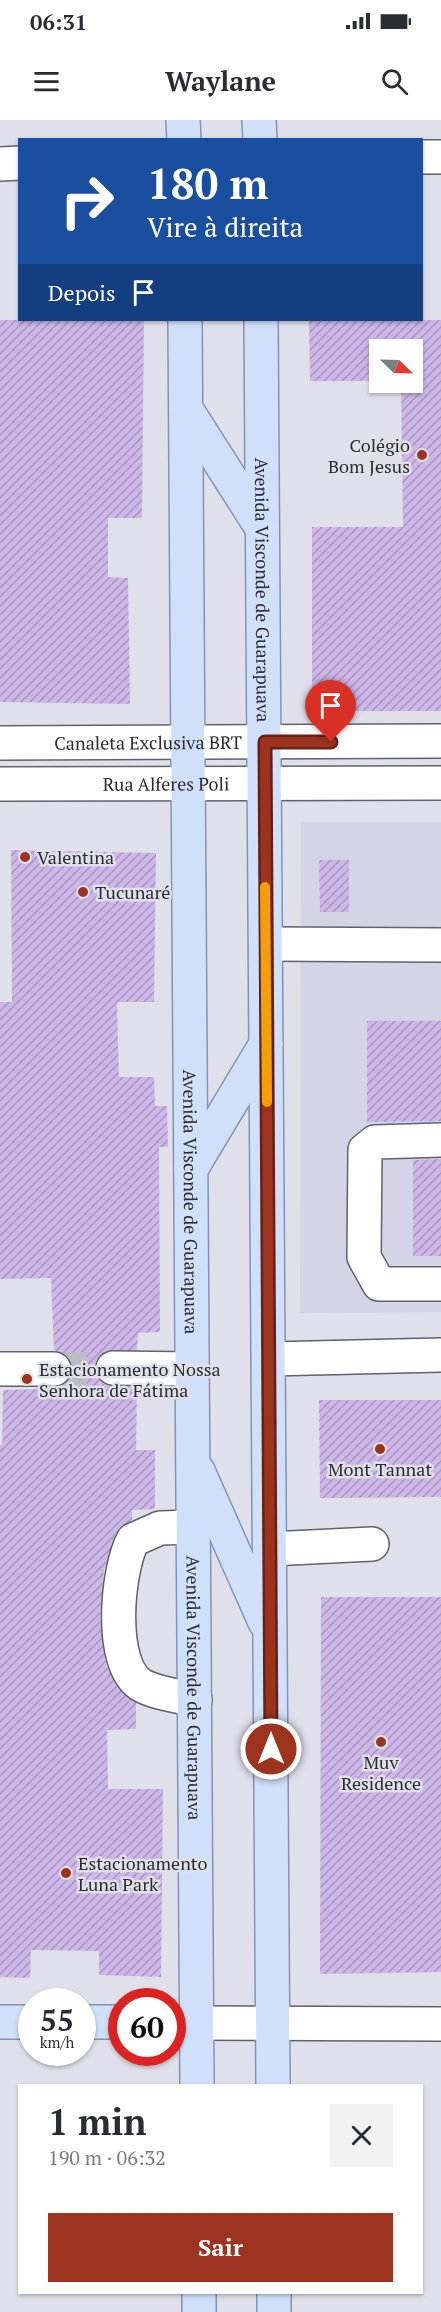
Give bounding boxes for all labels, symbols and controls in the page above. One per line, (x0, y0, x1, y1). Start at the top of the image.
text: 06:31 (30, 7, 87, 36)
text: Waylane (165, 63, 276, 99)
icon: menu (30, 65, 63, 98)
icon: search (378, 65, 411, 98)
text: 180 m (147, 155, 268, 211)
icon: right (48, 162, 126, 240)
text: Vire à direita (147, 209, 303, 245)
icon: arrive (127, 276, 160, 309)
text: Depois (48, 278, 115, 307)
north arrow (369, 339, 423, 393)
map controls (369, 339, 423, 393)
place label: Colégio Bom Jesus (328, 433, 410, 478)
marker: Colégio Bom Jesus (415, 448, 429, 462)
street label: Avenida Visconde de Guarapuava (250, 458, 276, 722)
pin (305, 680, 356, 742)
icon: arrive (314, 689, 347, 722)
street label: Canaleta Exclusiva BRT (54, 730, 242, 755)
street label: Rua Alferes Poli (103, 771, 229, 796)
place label: Valentina (37, 845, 114, 869)
marker: Valentina (18, 850, 32, 864)
place label: Tucunaré (95, 880, 170, 904)
marker: Tucunaré (76, 885, 90, 899)
street label: Avenida Visconde de Guarapuava (178, 1069, 204, 1334)
place label: Estacionamento Nossa Senhora de Fátima (39, 1357, 221, 1402)
marker: Estacionamento Nossa Senhora de Fátima (20, 1372, 34, 1386)
marker: Mont Tannat (373, 1442, 387, 1456)
place label: Mont Tannat (328, 1457, 432, 1481)
street label: Avenida Visconde de Guarapuava (181, 1555, 207, 1820)
position arrow (239, 1717, 303, 1781)
marker: Muv Residence (374, 1735, 388, 1749)
place label: Muv Residence (341, 1750, 421, 1795)
place label: Estacionamento Luna Park (78, 1851, 208, 1896)
marker: Estacionamento Luna Park (59, 1866, 73, 1880)
speed limit sign: 60 (108, 1988, 186, 2066)
text: 55 (40, 2000, 74, 2040)
text: km/h (40, 2032, 74, 2052)
text: 1 min (48, 2098, 146, 2145)
button: close (330, 2104, 393, 2167)
text: 190 m · 06:32 (48, 2144, 166, 2171)
button: Sair (48, 2213, 393, 2282)

